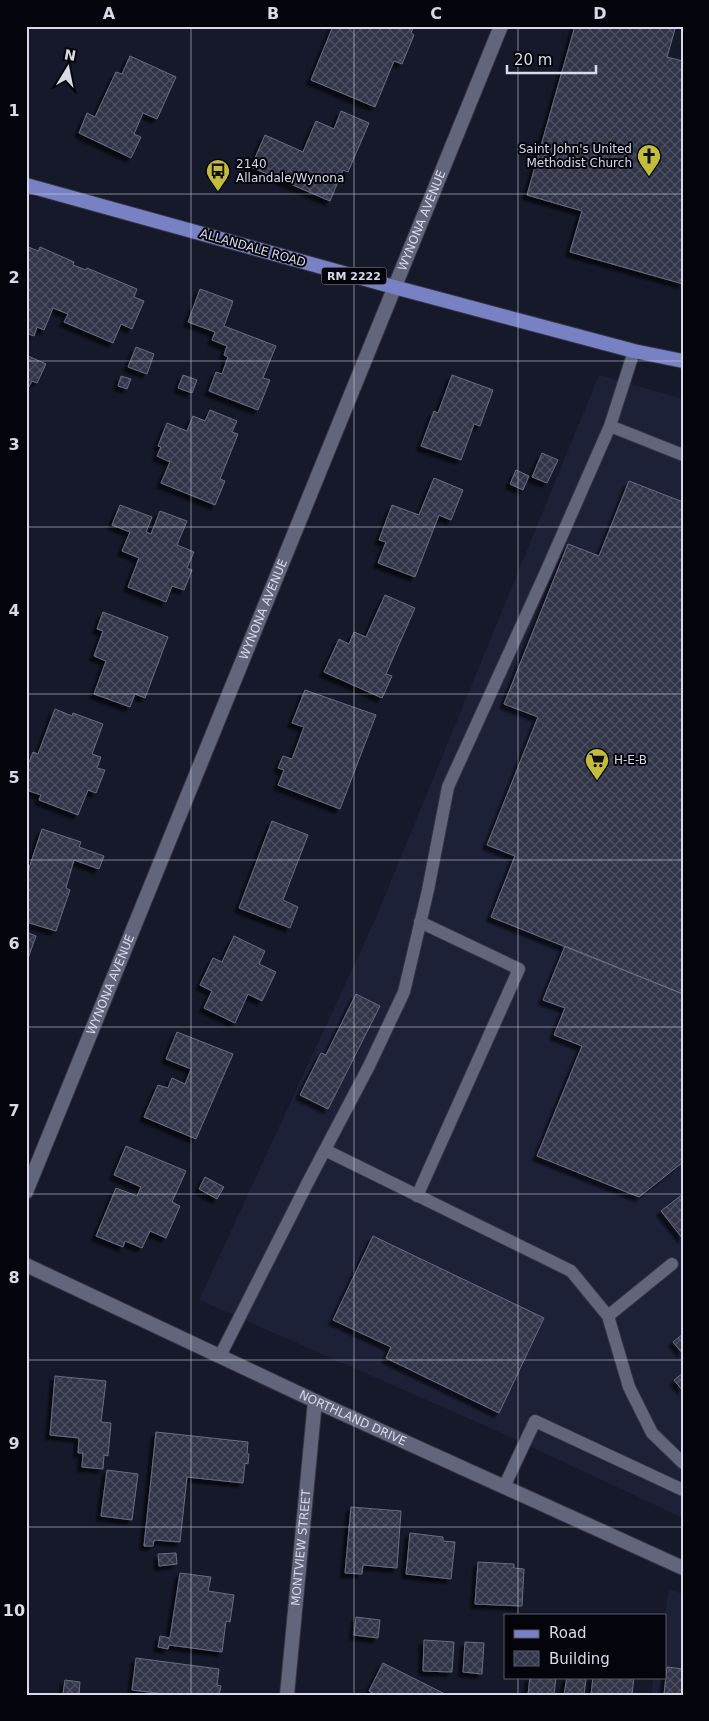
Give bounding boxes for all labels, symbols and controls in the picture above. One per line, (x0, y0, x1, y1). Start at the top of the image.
text: A (103, 4, 116, 23)
text: B (267, 4, 279, 23)
text: C (430, 4, 442, 23)
text: D (593, 4, 607, 23)
north arrow (42, 42, 92, 92)
scale bar (507, 42, 595, 74)
text: N (63, 46, 77, 64)
text: 20 m (514, 51, 552, 69)
text: 1 (8, 101, 20, 120)
place label: Saint John's United Methodist Church (519, 142, 632, 170)
church icon: Saint John's United Methodist Church (636, 143, 662, 177)
place label: 2140 Allandale/Wynona (236, 157, 344, 185)
bus stop icon: 2140 Allandale/Wynona (205, 158, 231, 192)
street label: WYNONA AVENUE (395, 168, 448, 273)
street label: ALLANDALE ROAD (198, 226, 308, 270)
text: 2 (8, 268, 20, 287)
road number: RM 2222 (322, 268, 386, 284)
text: 3 (8, 435, 20, 454)
street label: WYNONA AVENUE (237, 557, 290, 662)
text: 4 (8, 601, 20, 620)
supermarket icon: H-E-B (584, 747, 610, 781)
place label: H-E-B (614, 753, 647, 767)
text: 5 (8, 768, 20, 787)
street label: WYNONA AVENUE (84, 932, 137, 1037)
text: 6 (8, 934, 20, 953)
text: 7 (8, 1101, 20, 1120)
text: 8 (8, 1268, 20, 1287)
street label: NORTHLAND DRIVE (297, 1388, 409, 1449)
text: 9 (8, 1434, 20, 1453)
street label: MONTVIEW STREET (289, 1488, 314, 1607)
text: 10 (3, 1601, 25, 1620)
legend (504, 1614, 666, 1678)
text: Road (549, 1624, 587, 1642)
text: Building (549, 1650, 610, 1668)

